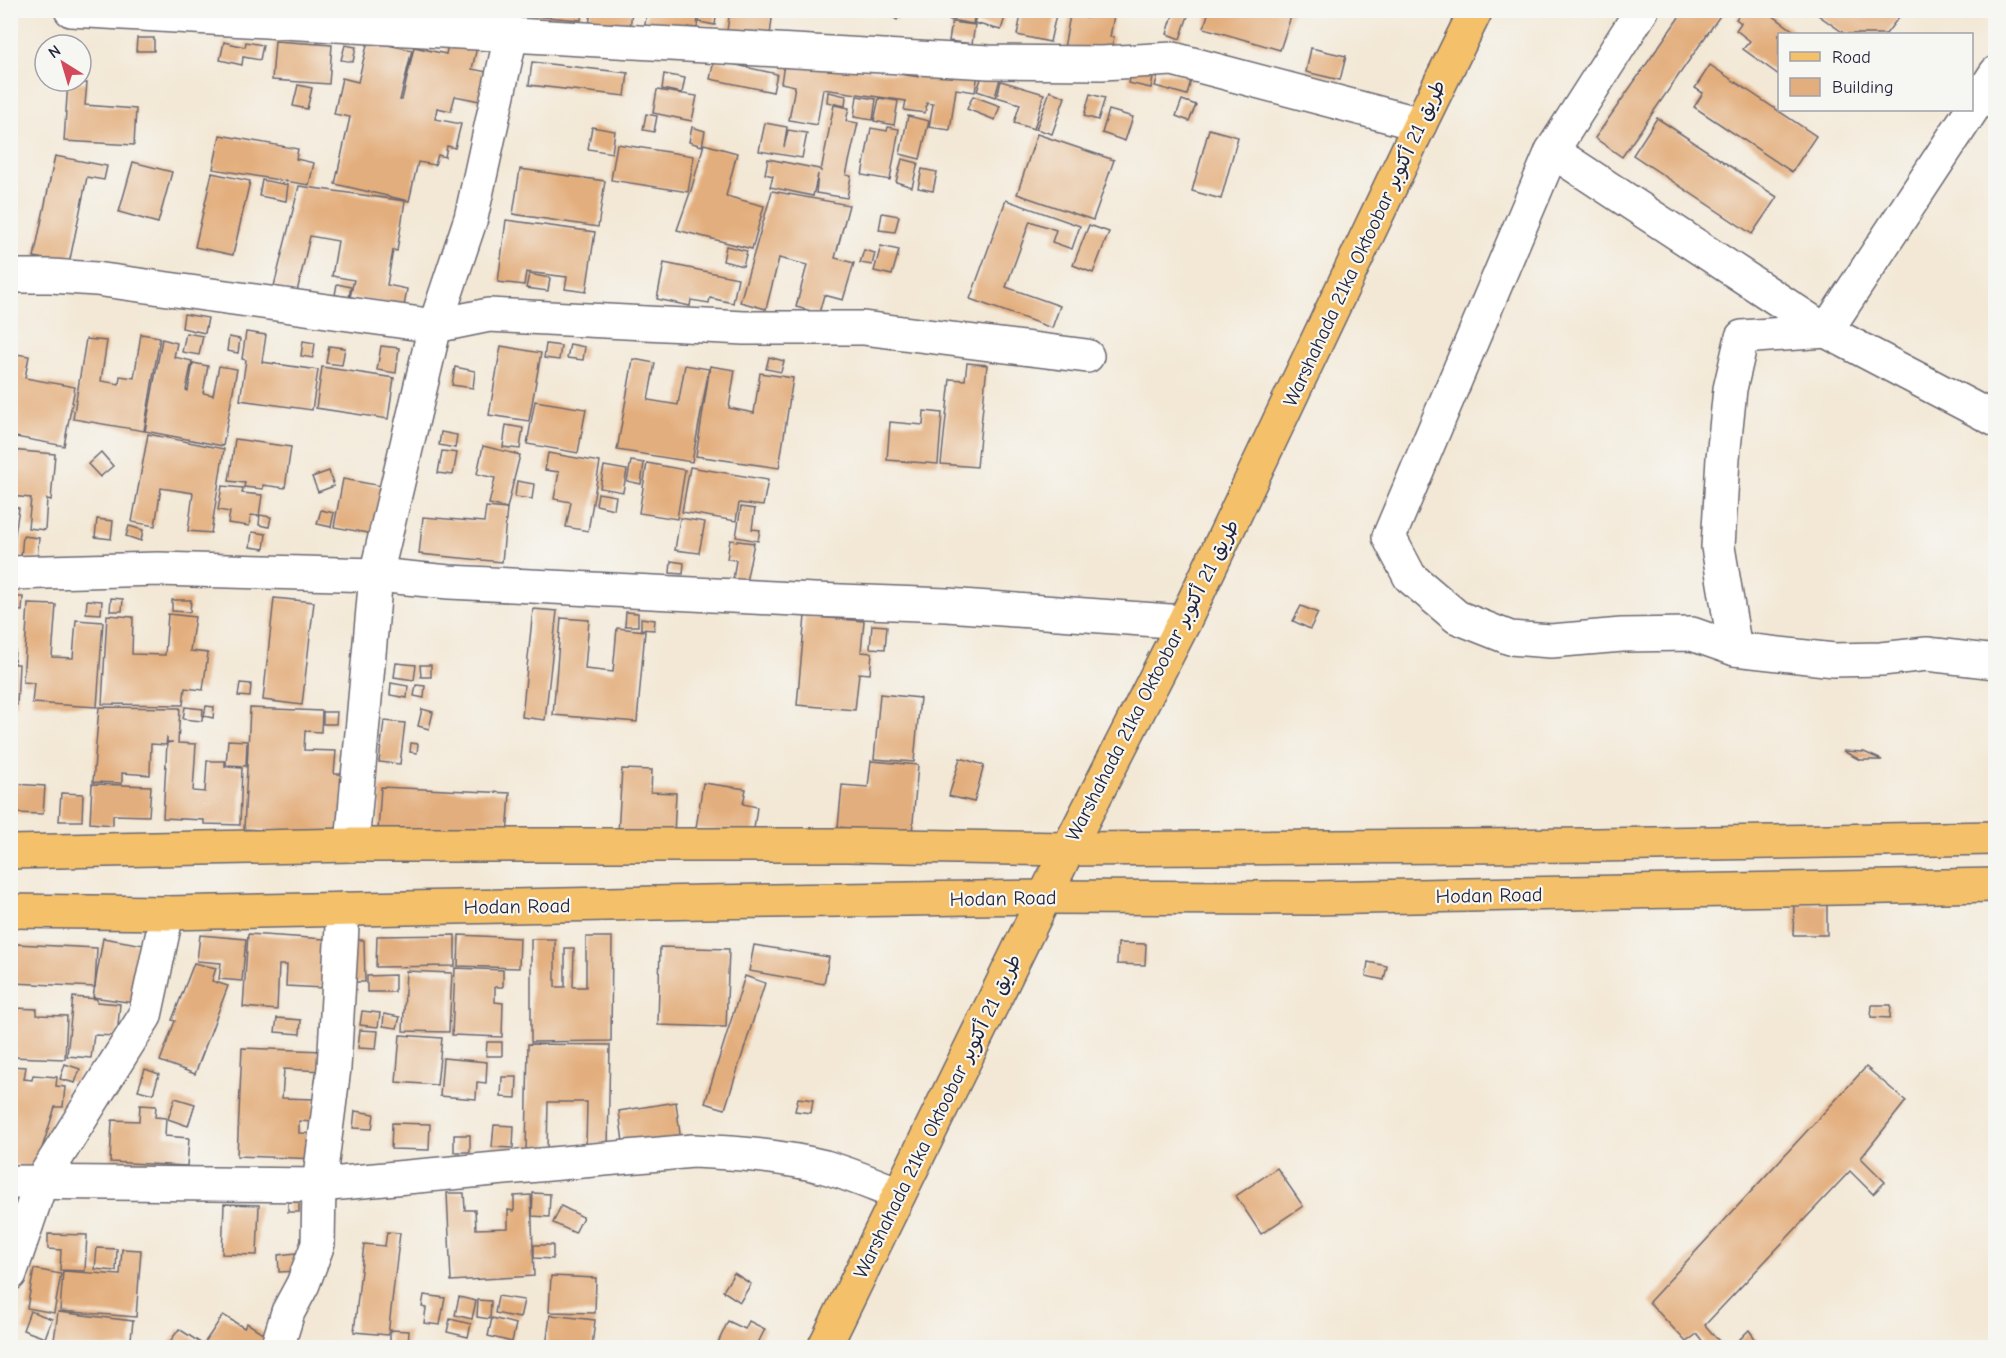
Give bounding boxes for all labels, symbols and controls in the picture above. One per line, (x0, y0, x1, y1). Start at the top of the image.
north arrow (33, 33, 93, 93)
legend (1778, 33, 1973, 111)
text: N (45, 41, 64, 62)
text: Road (1832, 47, 1871, 68)
street label: Warshahada 21ka Oktoobar طريق 21 أكتوبر (1278, 76, 1451, 411)
text: Building (1832, 77, 1894, 98)
street label: Warshahada 21ka Oktoobar طريق 21 أكتوبر (1061, 516, 1245, 845)
street label: Hodan Road (1435, 883, 1543, 908)
street label: Hodan Road (949, 886, 1057, 911)
street label: Hodan Road (463, 894, 571, 919)
street label: Warshahada 21ka Oktoobar طريق 21 أكتوبر (849, 950, 1027, 1282)

